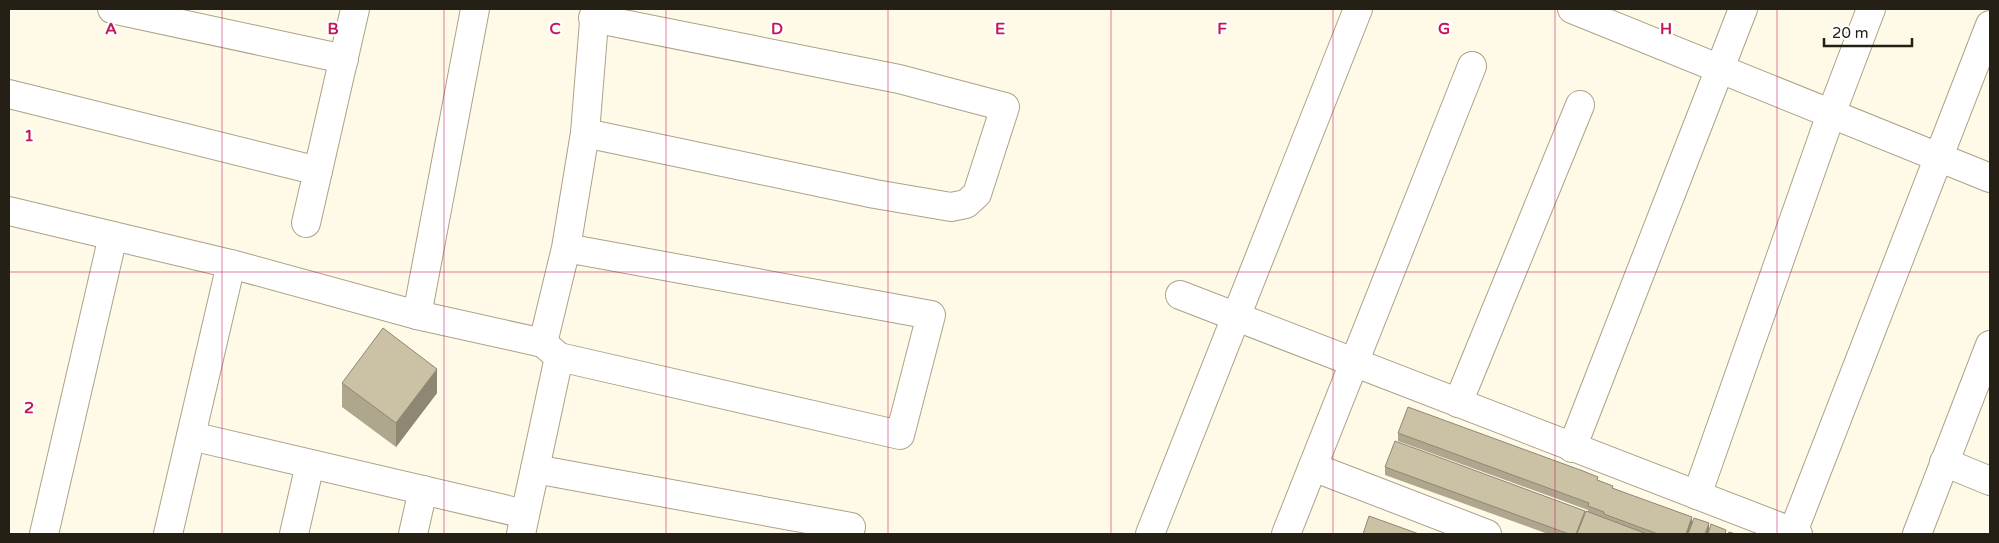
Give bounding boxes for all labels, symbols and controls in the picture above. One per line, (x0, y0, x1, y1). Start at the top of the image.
scale bar (1824, 15, 1912, 47)
text: A (105, 19, 117, 39)
text: B (327, 19, 339, 39)
text: C (549, 19, 561, 39)
text: D (771, 19, 783, 39)
text: E (995, 19, 1005, 39)
text: F (1217, 19, 1227, 39)
text: G (1438, 19, 1450, 39)
text: H (1660, 19, 1672, 39)
text: 20 m (1832, 24, 1869, 42)
text: 1 (24, 126, 34, 146)
text: 2 (24, 398, 34, 418)

